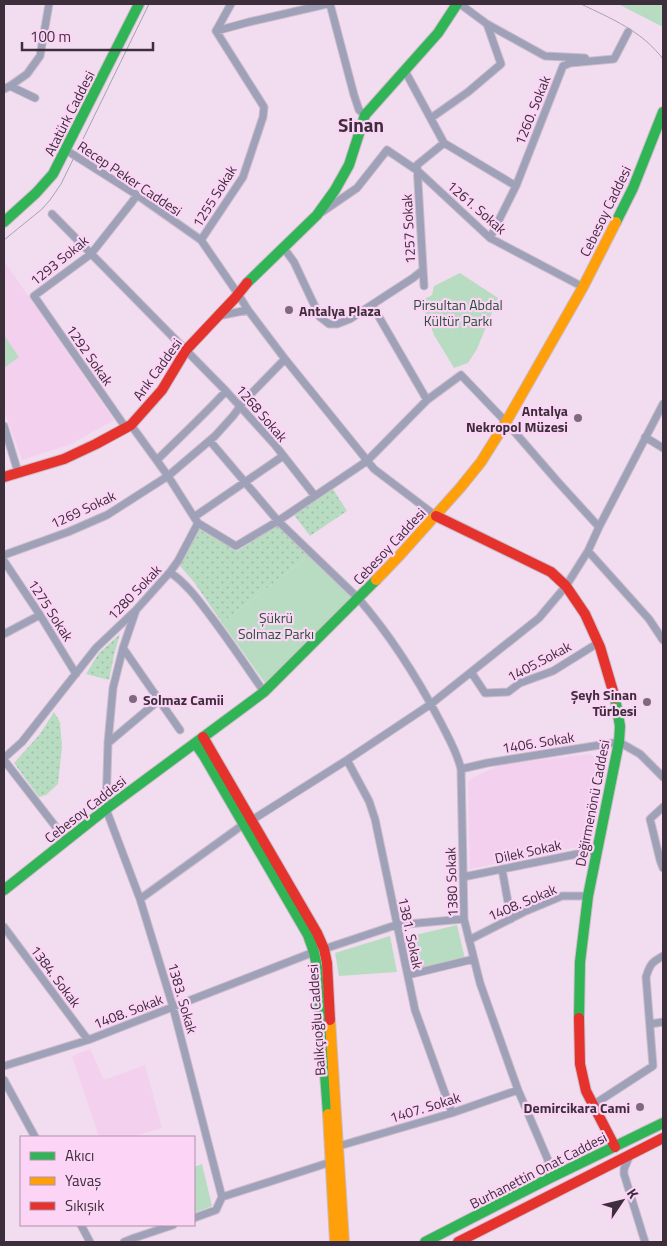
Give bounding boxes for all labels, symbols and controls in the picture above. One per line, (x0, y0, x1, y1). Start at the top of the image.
scale bar (22, 20, 154, 52)
text: 100 m (30, 25, 71, 48)
street label: Atatürk Caddesi (39, 67, 99, 159)
street label: 1260. Sokak (509, 72, 555, 148)
district label: Sinan (338, 110, 384, 139)
street label: Recep Peker Caddesi (74, 135, 186, 221)
street label: 1255 Sokak (187, 161, 242, 231)
street label: Cebesoy Caddesi (574, 162, 636, 260)
street label: 1261. Sokak (443, 175, 512, 239)
street label: 1257 Sokak (396, 193, 420, 264)
street label: 1293 Sokak (25, 230, 93, 290)
park label: Pirsultan Abdal Kültür Parkı (413, 294, 503, 331)
place label: Antalya Plaza (299, 300, 381, 321)
marker: Antalya Plaza (283, 304, 295, 316)
street label: 1292 Sokak (61, 320, 119, 390)
street label: Arık Caddesi (127, 334, 187, 404)
street label: 1268 Sokak (231, 380, 293, 446)
place label: Antalya Nekropol Müzesi (466, 400, 568, 437)
marker: Antalya Nekropol Müzesi (572, 412, 584, 424)
street label: 1269 Sokak (47, 485, 119, 533)
street label: Cebesoy Caddesi (348, 503, 430, 589)
street label: 1280 Sokak (102, 559, 166, 624)
street label: 1275 Sokak (23, 575, 79, 645)
park label: Şükrü Solmaz Parkı (238, 607, 314, 644)
street label: 1405.Sokak (503, 635, 575, 687)
place label: Şeyh Sinan Türbesi (571, 684, 637, 721)
place label: Solmaz Camii (143, 689, 224, 710)
marker: Solmaz Camii (127, 693, 139, 705)
marker: Şeyh Sinan Türbesi (641, 696, 653, 708)
street label: 1406. Sokak (500, 726, 576, 758)
street label: Değirmenönü Caddesi (569, 738, 615, 868)
street label: Cebesoy Caddesi (40, 770, 130, 848)
street label: Dilek Sokak (493, 834, 564, 868)
street label: 1380 Sokak (439, 846, 463, 917)
street label: 1408. Sokak (484, 878, 560, 926)
street label: 1381. Sokak (393, 895, 429, 971)
street label: 1384. Sokak (26, 941, 86, 1012)
street label: 1383. Sokak (163, 960, 203, 1036)
street label: Balıkçıoğlu Caddesi (302, 963, 330, 1077)
street label: 1408. Sokak (90, 988, 166, 1034)
street label: 1407. Sokak (387, 1086, 463, 1128)
place label: Demircikara Cami (524, 1097, 630, 1118)
marker: Demircikara Cami (634, 1101, 646, 1113)
street label: Burhanettin Onat Caddesi (466, 1126, 610, 1214)
legend (20, 1136, 195, 1226)
text: Akıcı (65, 1144, 94, 1167)
text: Yavaş (65, 1169, 101, 1192)
north arrow (597, 1176, 647, 1226)
text: K (622, 1184, 644, 1203)
text: Sıkışık (65, 1194, 104, 1217)

